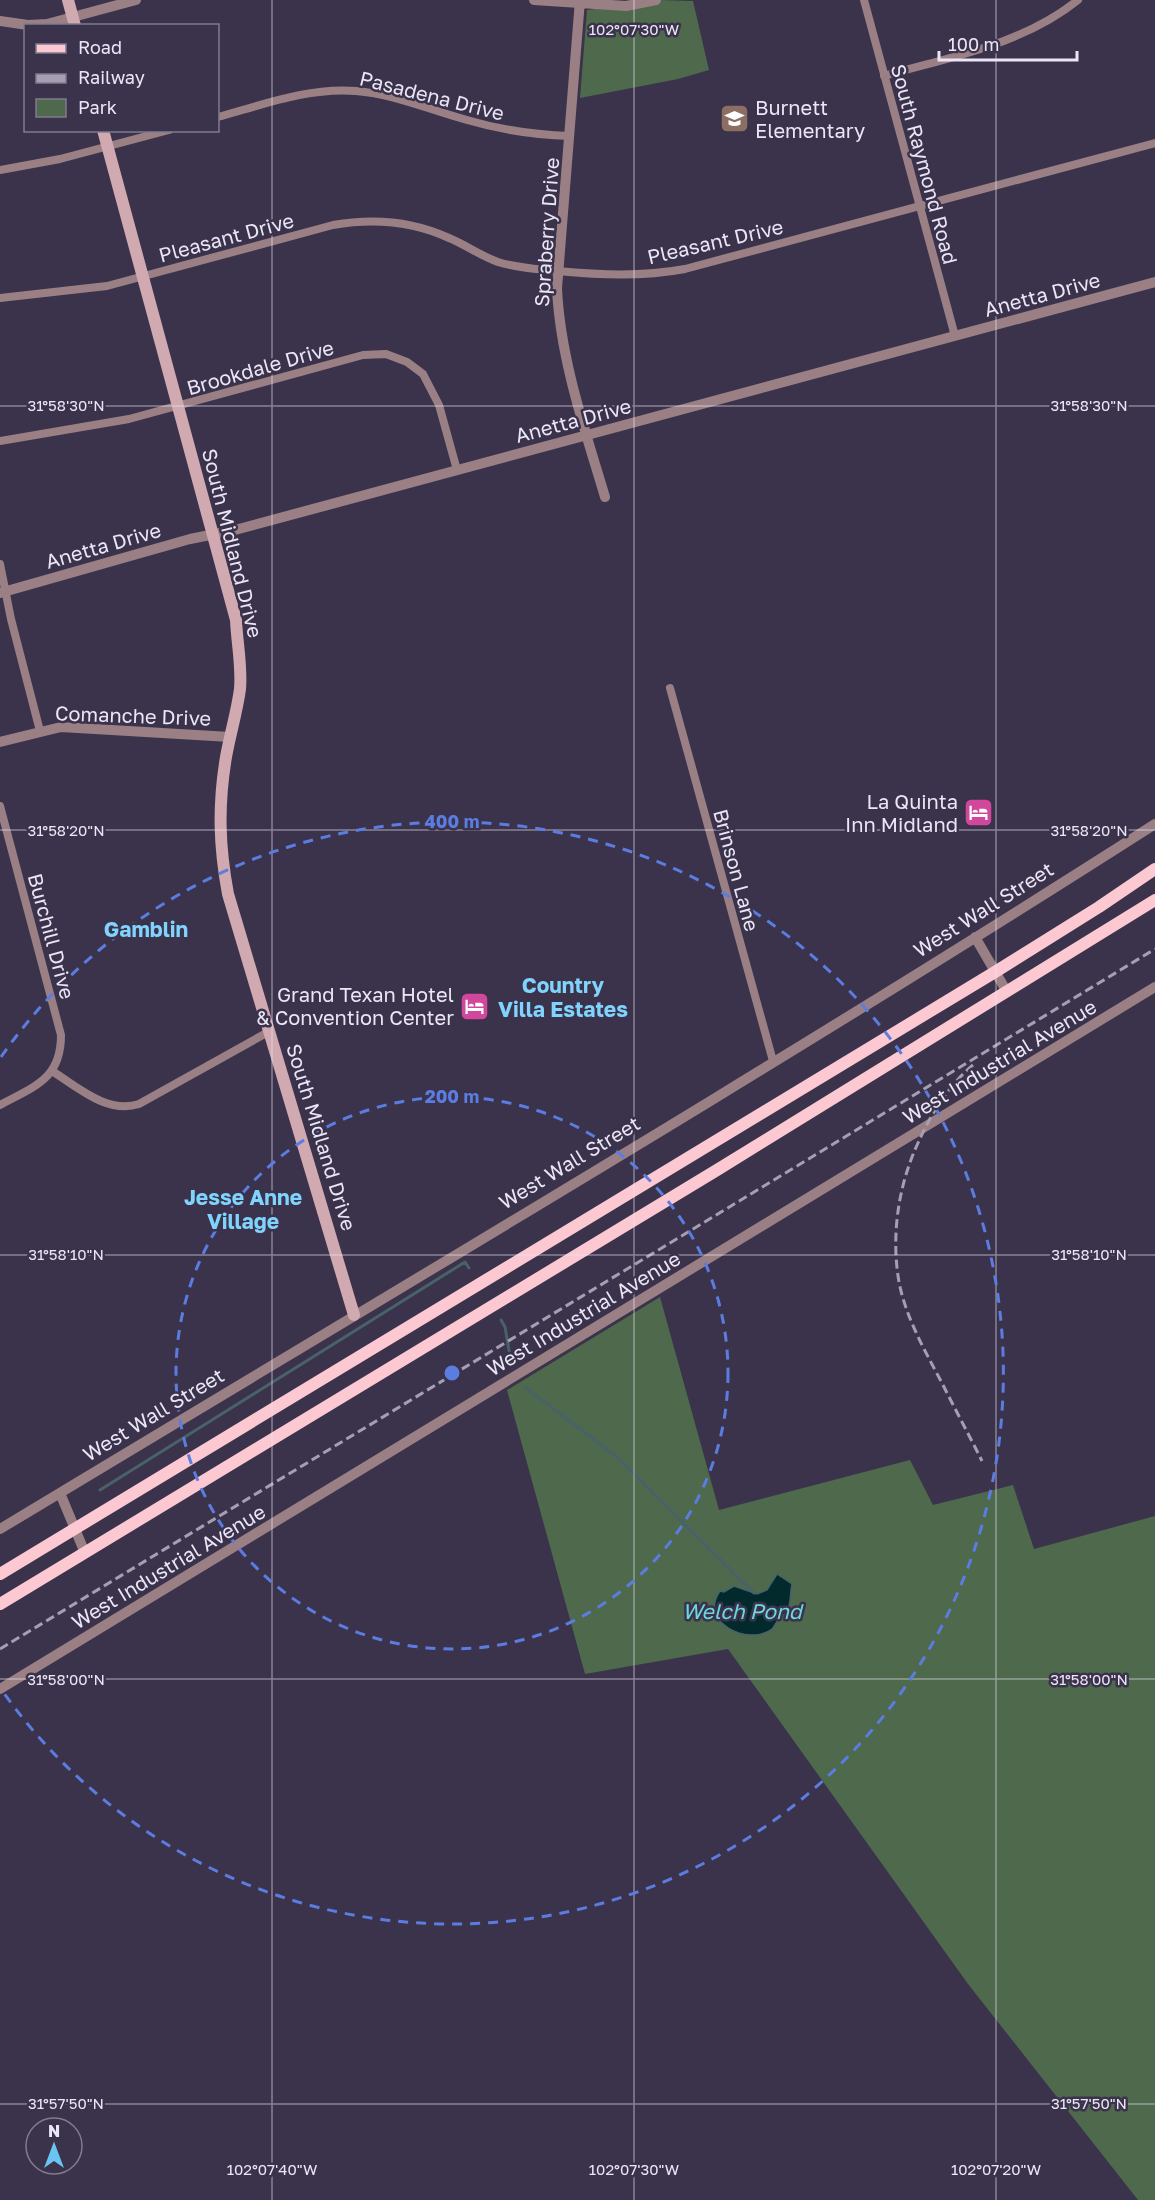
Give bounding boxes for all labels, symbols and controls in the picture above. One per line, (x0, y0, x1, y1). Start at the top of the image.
text: 102°07'30"W (589, 20, 679, 38)
legend (24, 24, 219, 132)
scale bar (939, 24, 1077, 62)
text: 100 m (948, 33, 999, 55)
text: Road (78, 36, 122, 58)
street label: South Raymond Road (887, 61, 963, 267)
street label: Pasadena Drive (357, 65, 507, 125)
text: Railway (78, 66, 145, 88)
place label: Burnett Elementary (755, 95, 865, 142)
text: Park (78, 96, 117, 118)
school or university icon: Burnett Elementary (718, 103, 750, 135)
street label: Spraberry Drive (529, 156, 563, 308)
street label: Pleasant Drive (156, 207, 296, 267)
street label: Pleasant Drive (645, 214, 785, 268)
street label: Anetta Drive (981, 267, 1103, 321)
street label: Brookdale Drive (184, 335, 336, 399)
street label: Anetta Drive (512, 393, 634, 447)
text: 31°58'30"N (27, 396, 105, 414)
text: 31°58'30"N (1050, 396, 1128, 414)
street label: South Midland Drive (198, 446, 268, 640)
street label: Anetta Drive (43, 517, 163, 573)
street label: Comanche Drive (54, 700, 212, 730)
place label: La Quinta Inn Midland (845, 789, 958, 836)
hotel icon: La Quinta Inn Midland (963, 796, 995, 828)
street label: Brinson Lane (709, 806, 765, 934)
text: 400 m (425, 810, 479, 832)
text: 31°58'20"N (27, 821, 105, 839)
text: 31°58'20"N (1050, 821, 1128, 839)
street label: West Wall Street (909, 856, 1057, 962)
street label: Burchill Drive (24, 871, 80, 1001)
district label: Gamblin (104, 916, 188, 942)
district label: Country Villa Estates (498, 972, 628, 1022)
place label: Grand Texan Hotel & Convention Center (256, 982, 454, 1029)
hotel icon: Grand Texan Hotel & Convention Center (459, 990, 491, 1022)
street label: West Industrial Avenue (898, 994, 1100, 1128)
street label: South Midland Drive (282, 1041, 362, 1233)
text: 200 m (425, 1085, 479, 1107)
street label: West Wall Street (494, 1110, 644, 1214)
district label: Jesse Anne Village (184, 1184, 302, 1234)
text: 31°58'10"N (28, 1245, 104, 1263)
text: 31°58'10"N (1051, 1245, 1127, 1263)
street label: West Industrial Avenue (482, 1246, 684, 1380)
street label: West Wall Street (78, 1362, 228, 1466)
centre of rings (442, 1363, 462, 1383)
street label: West Industrial Avenue (67, 1499, 269, 1633)
water label: Welch Pond (682, 1598, 804, 1624)
text: 31°58'00"N (27, 1670, 105, 1688)
text: 31°58'00"N (1050, 1670, 1128, 1688)
text: 31°57'50"N (28, 2094, 104, 2112)
text: 31°57'50"N (1051, 2094, 1127, 2112)
north arrow (24, 2116, 84, 2176)
text: N (48, 2121, 60, 2141)
text: 102°07'40"W (227, 2160, 317, 2178)
text: 102°07'30"W (589, 2160, 679, 2178)
text: 102°07'20"W (951, 2160, 1041, 2178)

